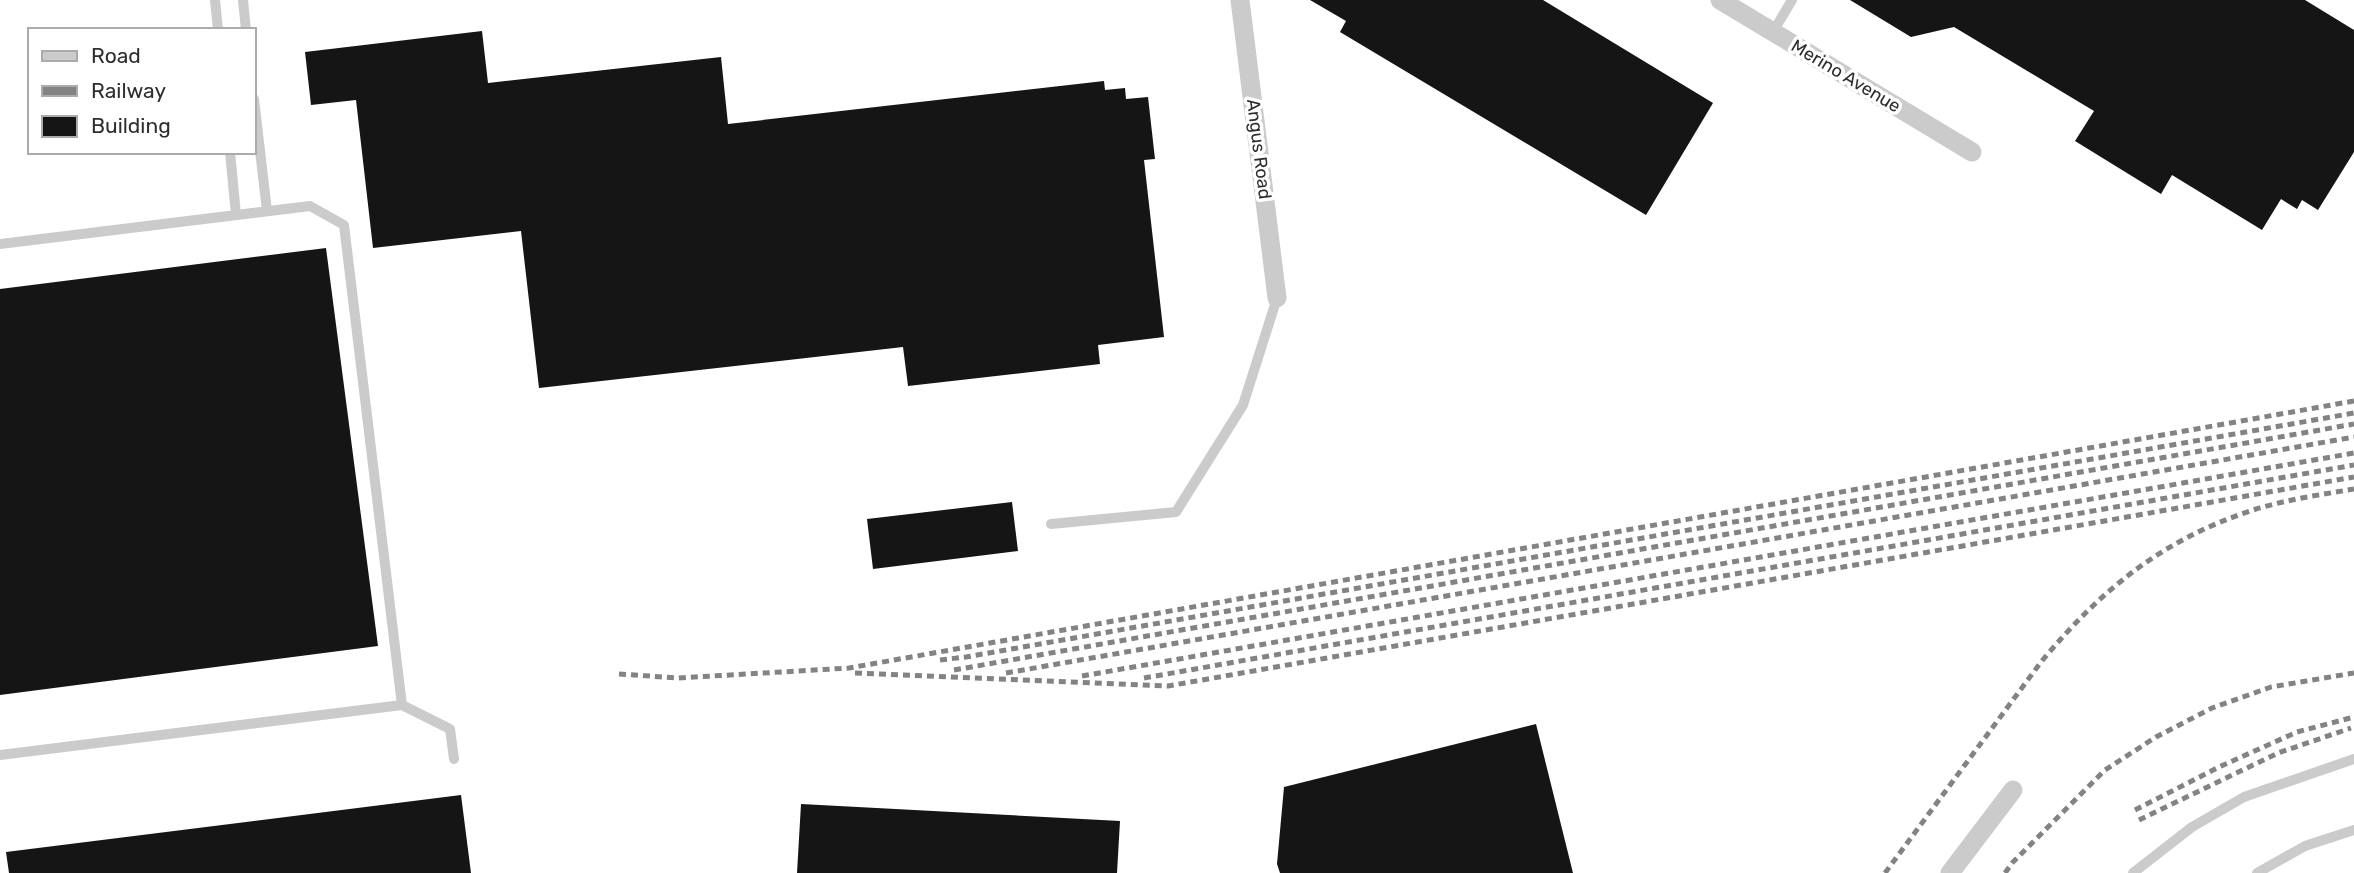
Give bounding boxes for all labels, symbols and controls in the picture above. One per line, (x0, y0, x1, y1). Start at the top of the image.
legend (28, 28, 256, 154)
street label: Merino Avenue (1787, 35, 1905, 117)
text: Road (91, 43, 141, 68)
text: Railway (91, 78, 166, 103)
street label: Angus Road (1242, 98, 1276, 200)
text: Building (91, 113, 171, 138)

